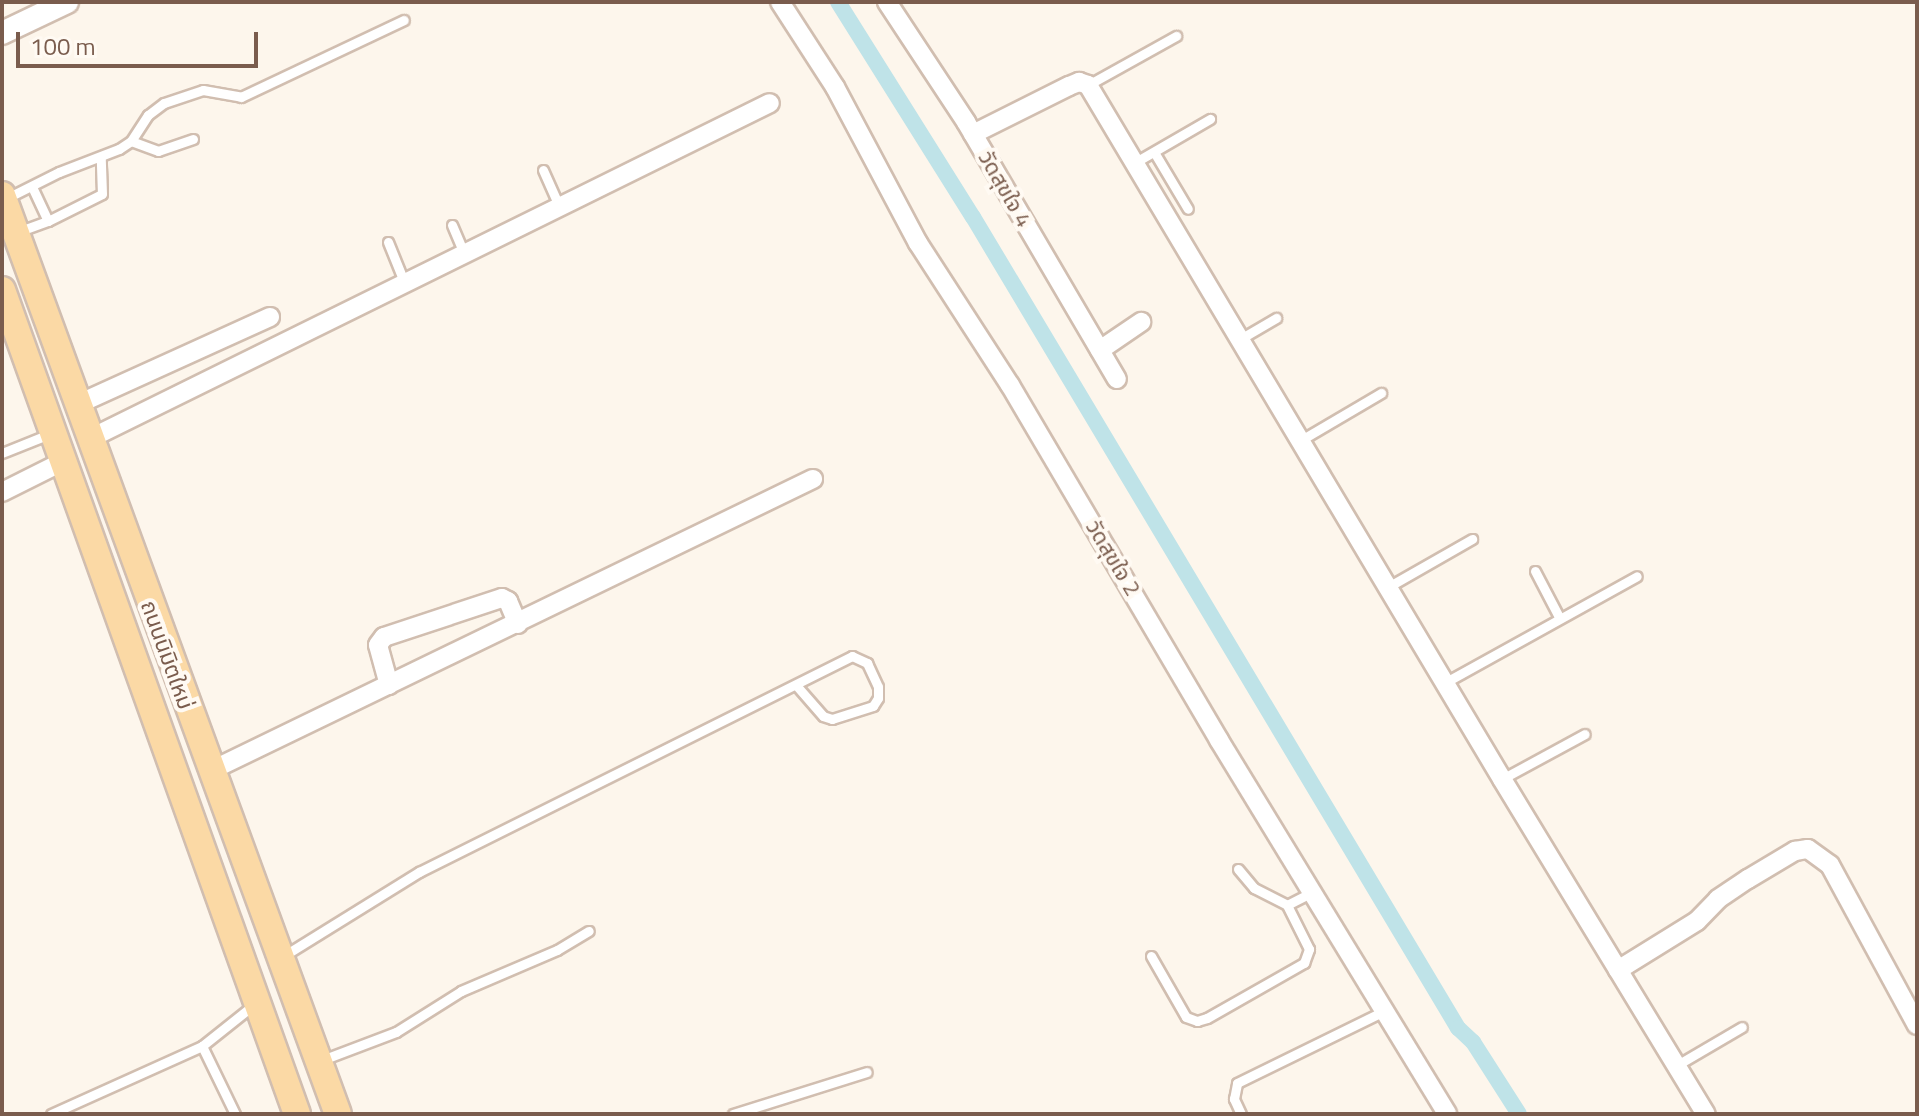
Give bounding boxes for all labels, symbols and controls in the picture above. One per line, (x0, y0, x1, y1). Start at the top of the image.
scale bar (20, 16, 262, 66)
text: 100 m (30, 28, 96, 64)
street label: วัดสุขใจ 4 (973, 146, 1037, 232)
street label: วัดสุขใจ 2 (1080, 515, 1146, 601)
street label: ถนนนิมิตใหม่ (135, 597, 199, 713)

